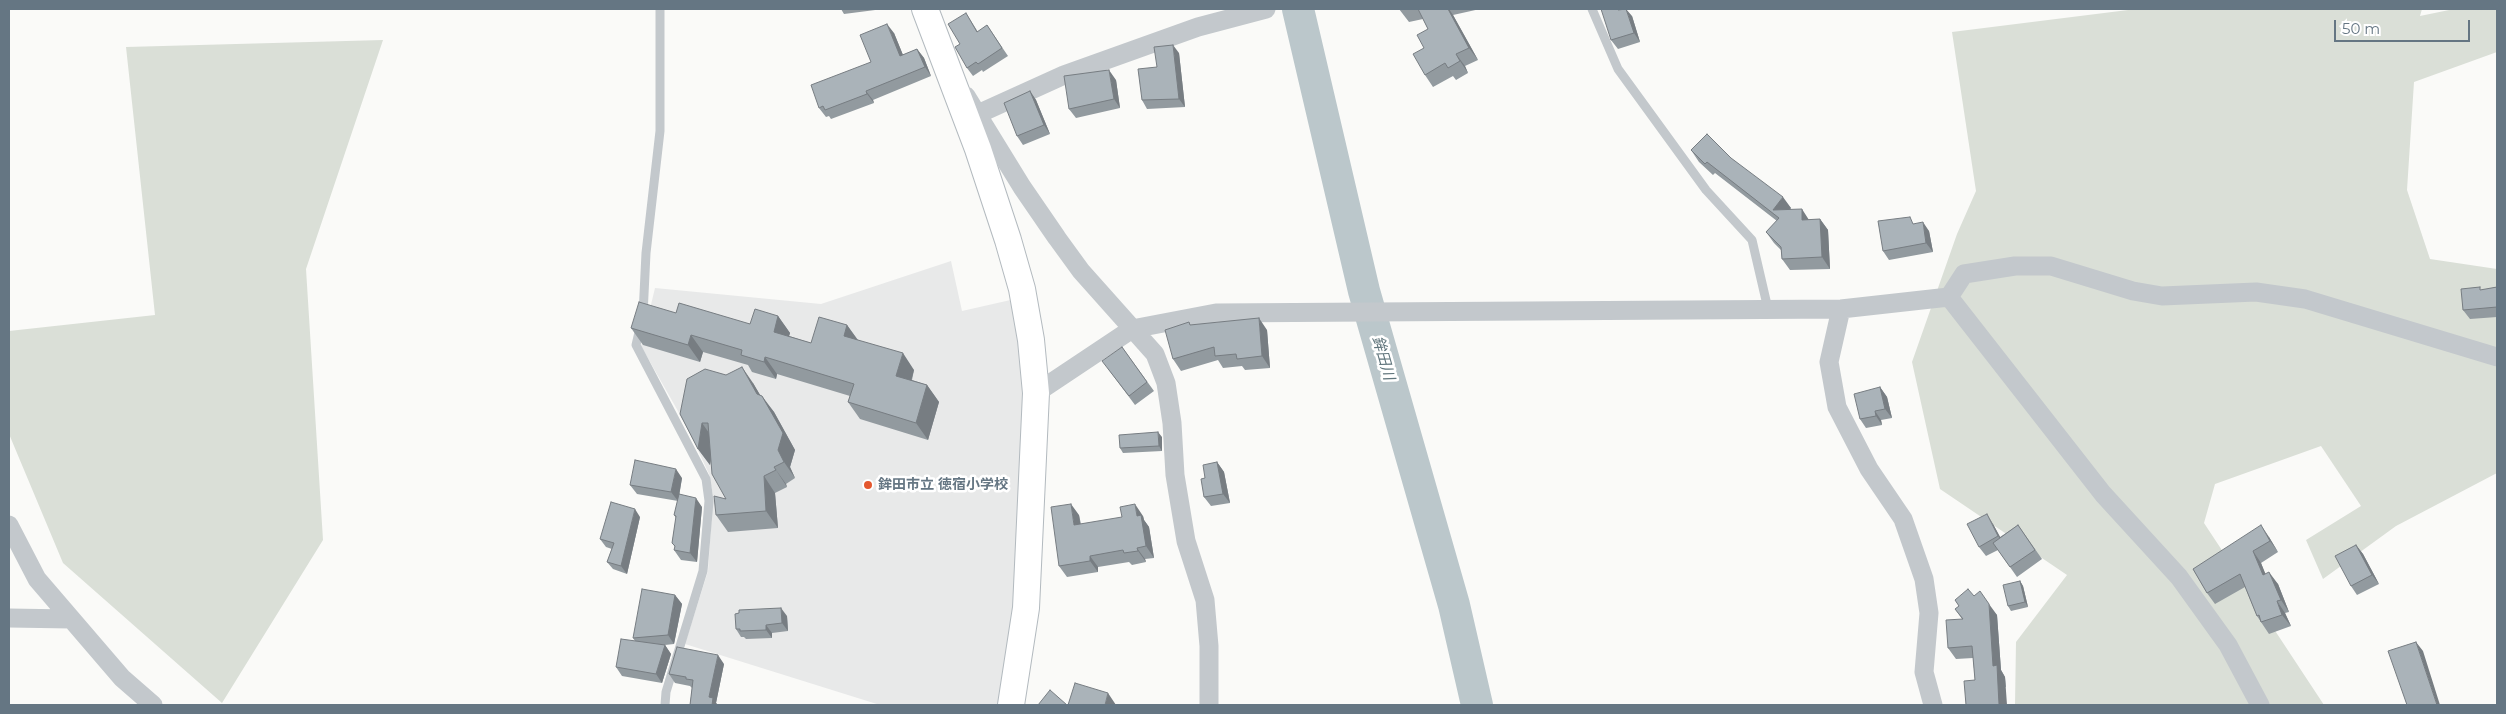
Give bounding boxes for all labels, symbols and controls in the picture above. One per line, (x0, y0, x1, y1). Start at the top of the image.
scale bar (2336, 10, 2472, 42)
text: 50 m (2342, 19, 2380, 38)
water label: 鉾田川 (1368, 334, 1398, 382)
place label: 鉾田市立 徳宿小学校 (878, 477, 1008, 493)
marker: 鉾田市立 徳宿小学校 (862, 479, 874, 491)

